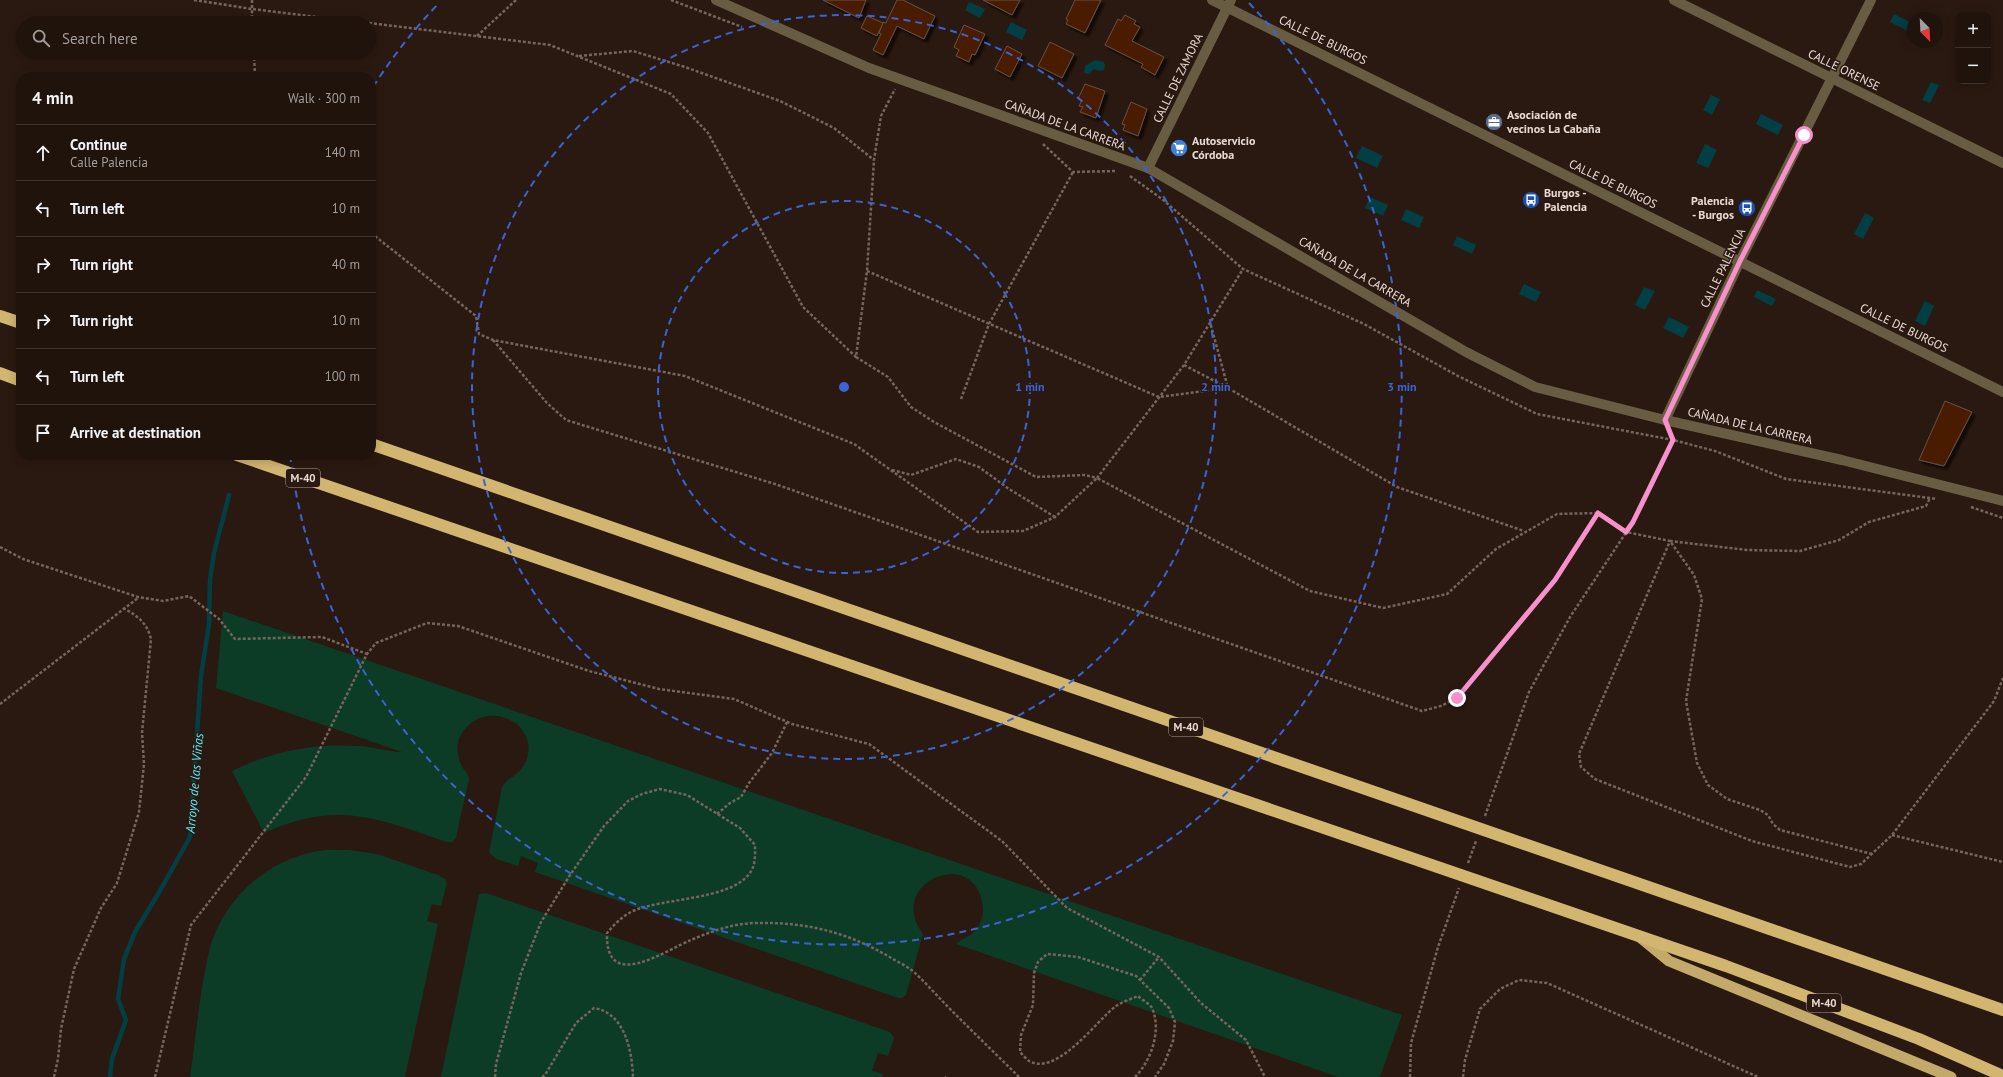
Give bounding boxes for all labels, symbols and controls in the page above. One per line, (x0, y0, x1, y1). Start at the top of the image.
street label: CALLE DE BURGOS (1277, 12, 1370, 67)
north arrow (1907, 12, 1943, 48)
map controls (1955, 12, 1991, 84)
button: + (1955, 12, 1991, 48)
search box (16, 16, 376, 60)
icon: search (30, 27, 52, 49)
text: Search here (62, 29, 138, 48)
street label: CALLE DE ZAMORA (1149, 31, 1206, 125)
street label: CALLE ORENSE (1806, 46, 1883, 93)
button: − (1955, 48, 1991, 84)
text: 4 min (32, 87, 73, 109)
text: Walk · 300 m (288, 90, 360, 107)
street label: CAÑADA DE LA CARRERA (1003, 96, 1128, 153)
place label: Asociación de vecinos La Cabaña (1506, 107, 1601, 136)
office icon: Asociación de vecinos La Cabaña (1484, 112, 1504, 132)
route start (1795, 126, 1813, 144)
place label: Autoservicio Córdoba (1192, 133, 1256, 162)
text: Continue (70, 135, 127, 154)
supermarket icon: Autoservicio Córdoba (1169, 138, 1189, 158)
icon: ahead (32, 142, 54, 164)
text: 140 m (325, 144, 360, 161)
text: Calle Palencia (70, 154, 148, 171)
street label: CALLE DE BURGOS (1567, 156, 1660, 211)
place label: Burgos - Palencia (1544, 185, 1587, 214)
bus stop icon: Burgos - Palencia (1521, 190, 1541, 210)
place label: Palencia - Burgos (1691, 193, 1734, 222)
icon: left (32, 198, 54, 220)
bus stop icon: Palencia - Burgos (1737, 198, 1757, 218)
text: Turn left (70, 199, 124, 218)
text: 10 m (332, 200, 360, 217)
street label: CALLE PALENCIA (1697, 226, 1748, 310)
street label: CAÑADA DE LA CARRERA (1296, 233, 1414, 310)
icon: right (32, 254, 54, 276)
text: Turn right (70, 255, 133, 274)
text: 40 m (332, 256, 360, 273)
street label: CALLE DE BURGOS (1858, 300, 1951, 355)
icon: right (32, 310, 54, 332)
text: Turn right (70, 311, 133, 330)
text: 10 m (332, 312, 360, 329)
icon: left (32, 366, 54, 388)
text: Turn left (70, 367, 124, 386)
text: 100 m (325, 368, 360, 385)
text: 1 min (1015, 379, 1045, 394)
text: 2 min (1201, 379, 1231, 394)
text: 3 min (1387, 379, 1417, 394)
centre of rings (837, 380, 851, 394)
street label: CAÑADA DE LA CARRERA (1686, 404, 1814, 447)
icon: arrive (32, 422, 54, 444)
text: Arrive at destination (70, 423, 201, 442)
road number: M-40 (286, 469, 320, 487)
route end (1448, 689, 1466, 707)
road number: M-40 (1169, 718, 1203, 736)
water label: Arroyo de las Viñas (182, 732, 207, 835)
road number: M-40 (1807, 994, 1841, 1012)

